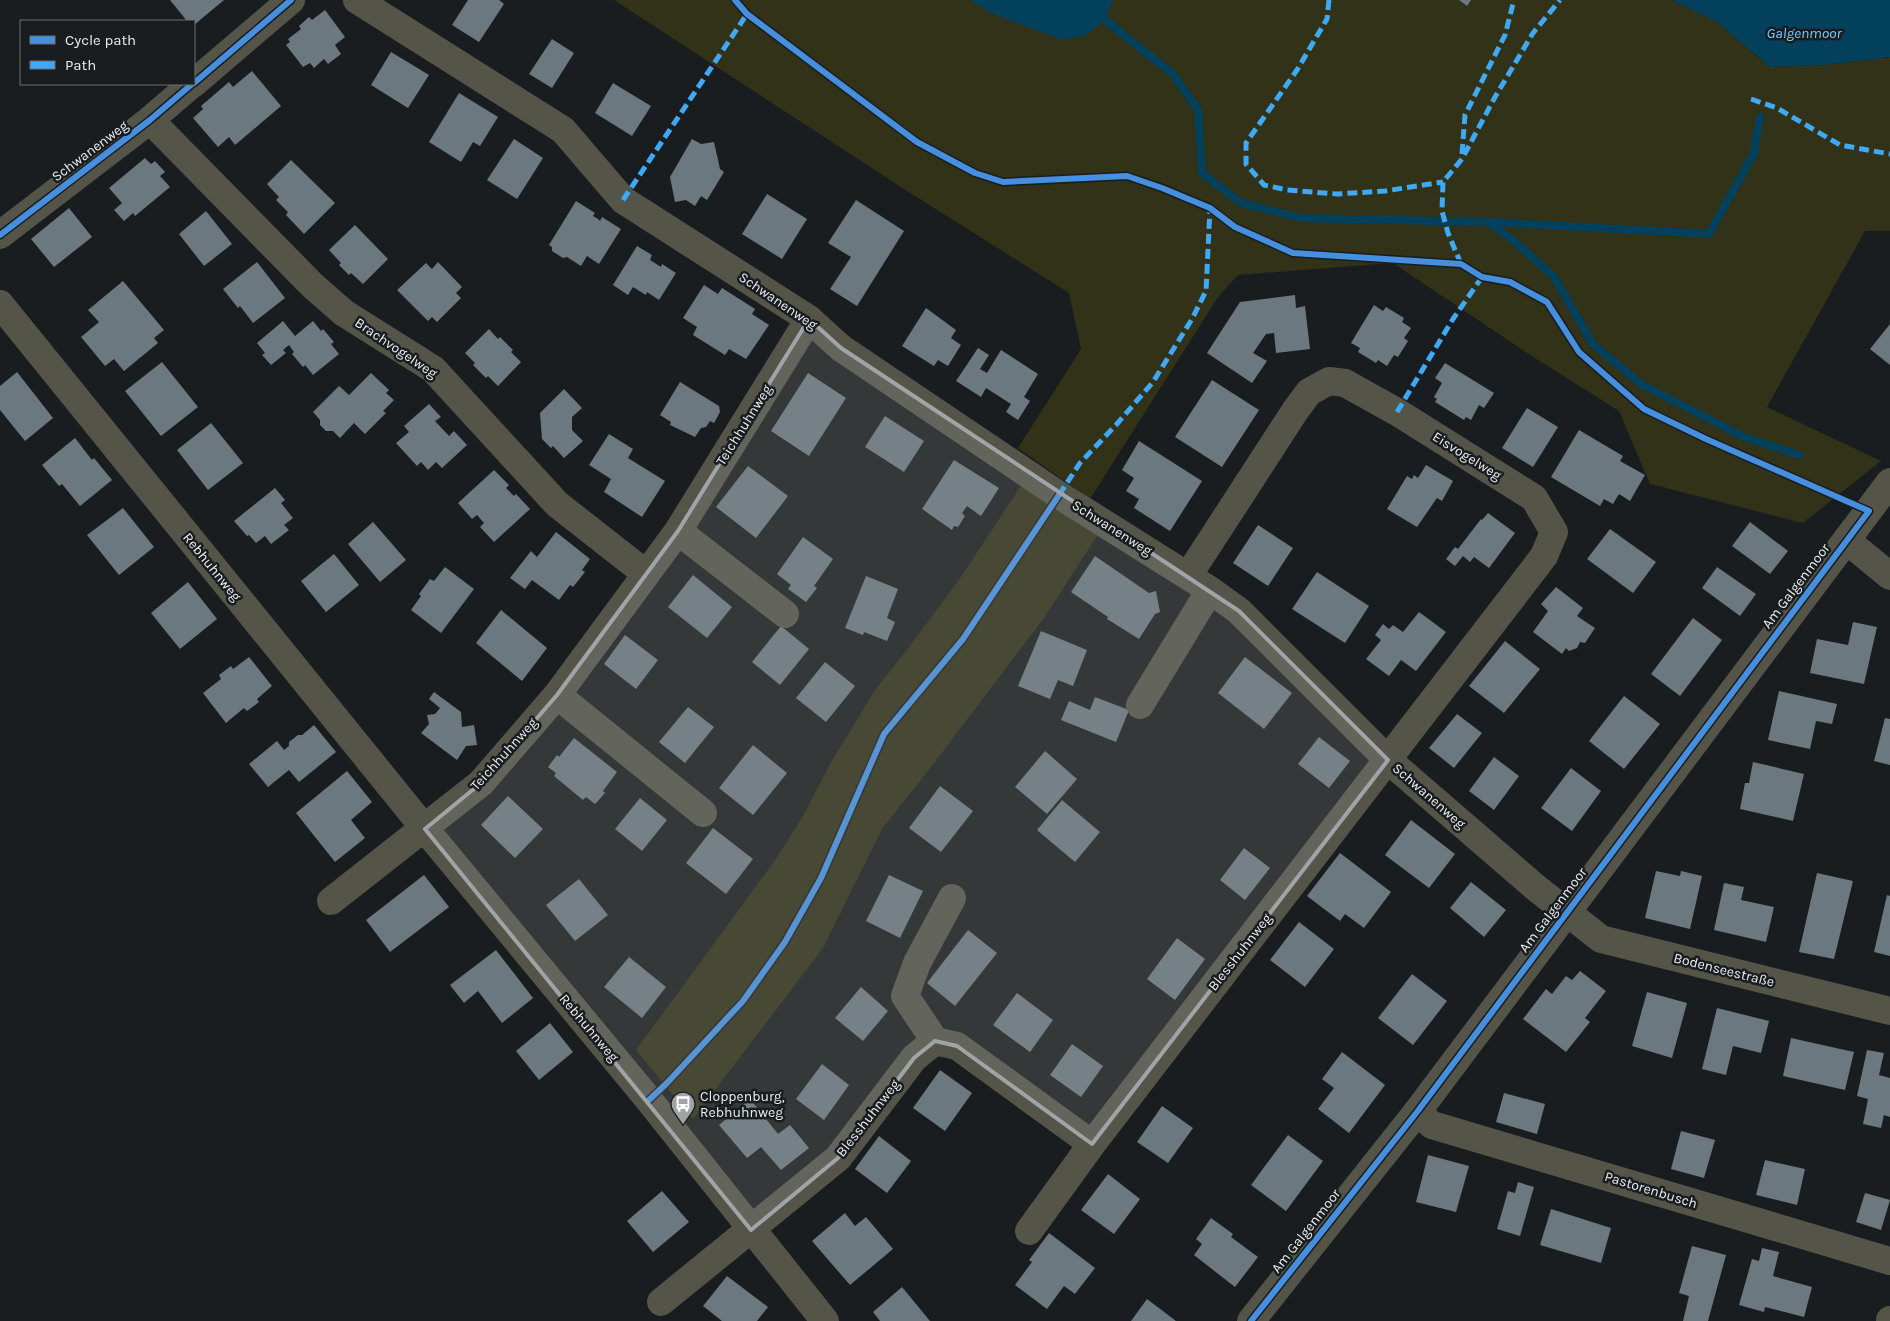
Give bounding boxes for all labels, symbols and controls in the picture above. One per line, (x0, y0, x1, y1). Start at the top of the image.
legend (20, 20, 195, 85)
water label: Galgenmoor (1766, 24, 1842, 42)
text: Cycle path (65, 31, 136, 49)
text: Path (65, 56, 96, 74)
street label: Schwanenweg (48, 117, 132, 185)
street label: Schwanenweg (735, 268, 821, 334)
street label: Brachvogelweg (351, 314, 441, 382)
street label: Teichhuhnweg (712, 381, 776, 469)
street label: Eisvogelweg (1429, 428, 1505, 484)
street label: Schwanenweg (1069, 497, 1155, 559)
street label: Rebhuhnweg (179, 529, 245, 605)
street label: Am Galgenmoor (1758, 539, 1834, 632)
street label: Teichhuhnweg (467, 714, 541, 794)
street label: Schwanenweg (1389, 760, 1469, 832)
street label: Am Galgenmoor (1515, 863, 1591, 956)
street label: Blesshuhnweg (1204, 910, 1276, 994)
street label: Bodenseestraße (1672, 949, 1776, 991)
street label: Rebhuhnweg (556, 991, 622, 1065)
street label: Blesshuhnweg (832, 1076, 904, 1160)
place label: Cloppenburg, Rebhuhnweg (700, 1088, 785, 1121)
bus stop icon: Cloppenburg, Rebhuhnweg (670, 1091, 696, 1125)
street label: Pastorenbusch (1603, 1168, 1699, 1212)
street label: Am Galgenmoor (1268, 1185, 1345, 1276)

